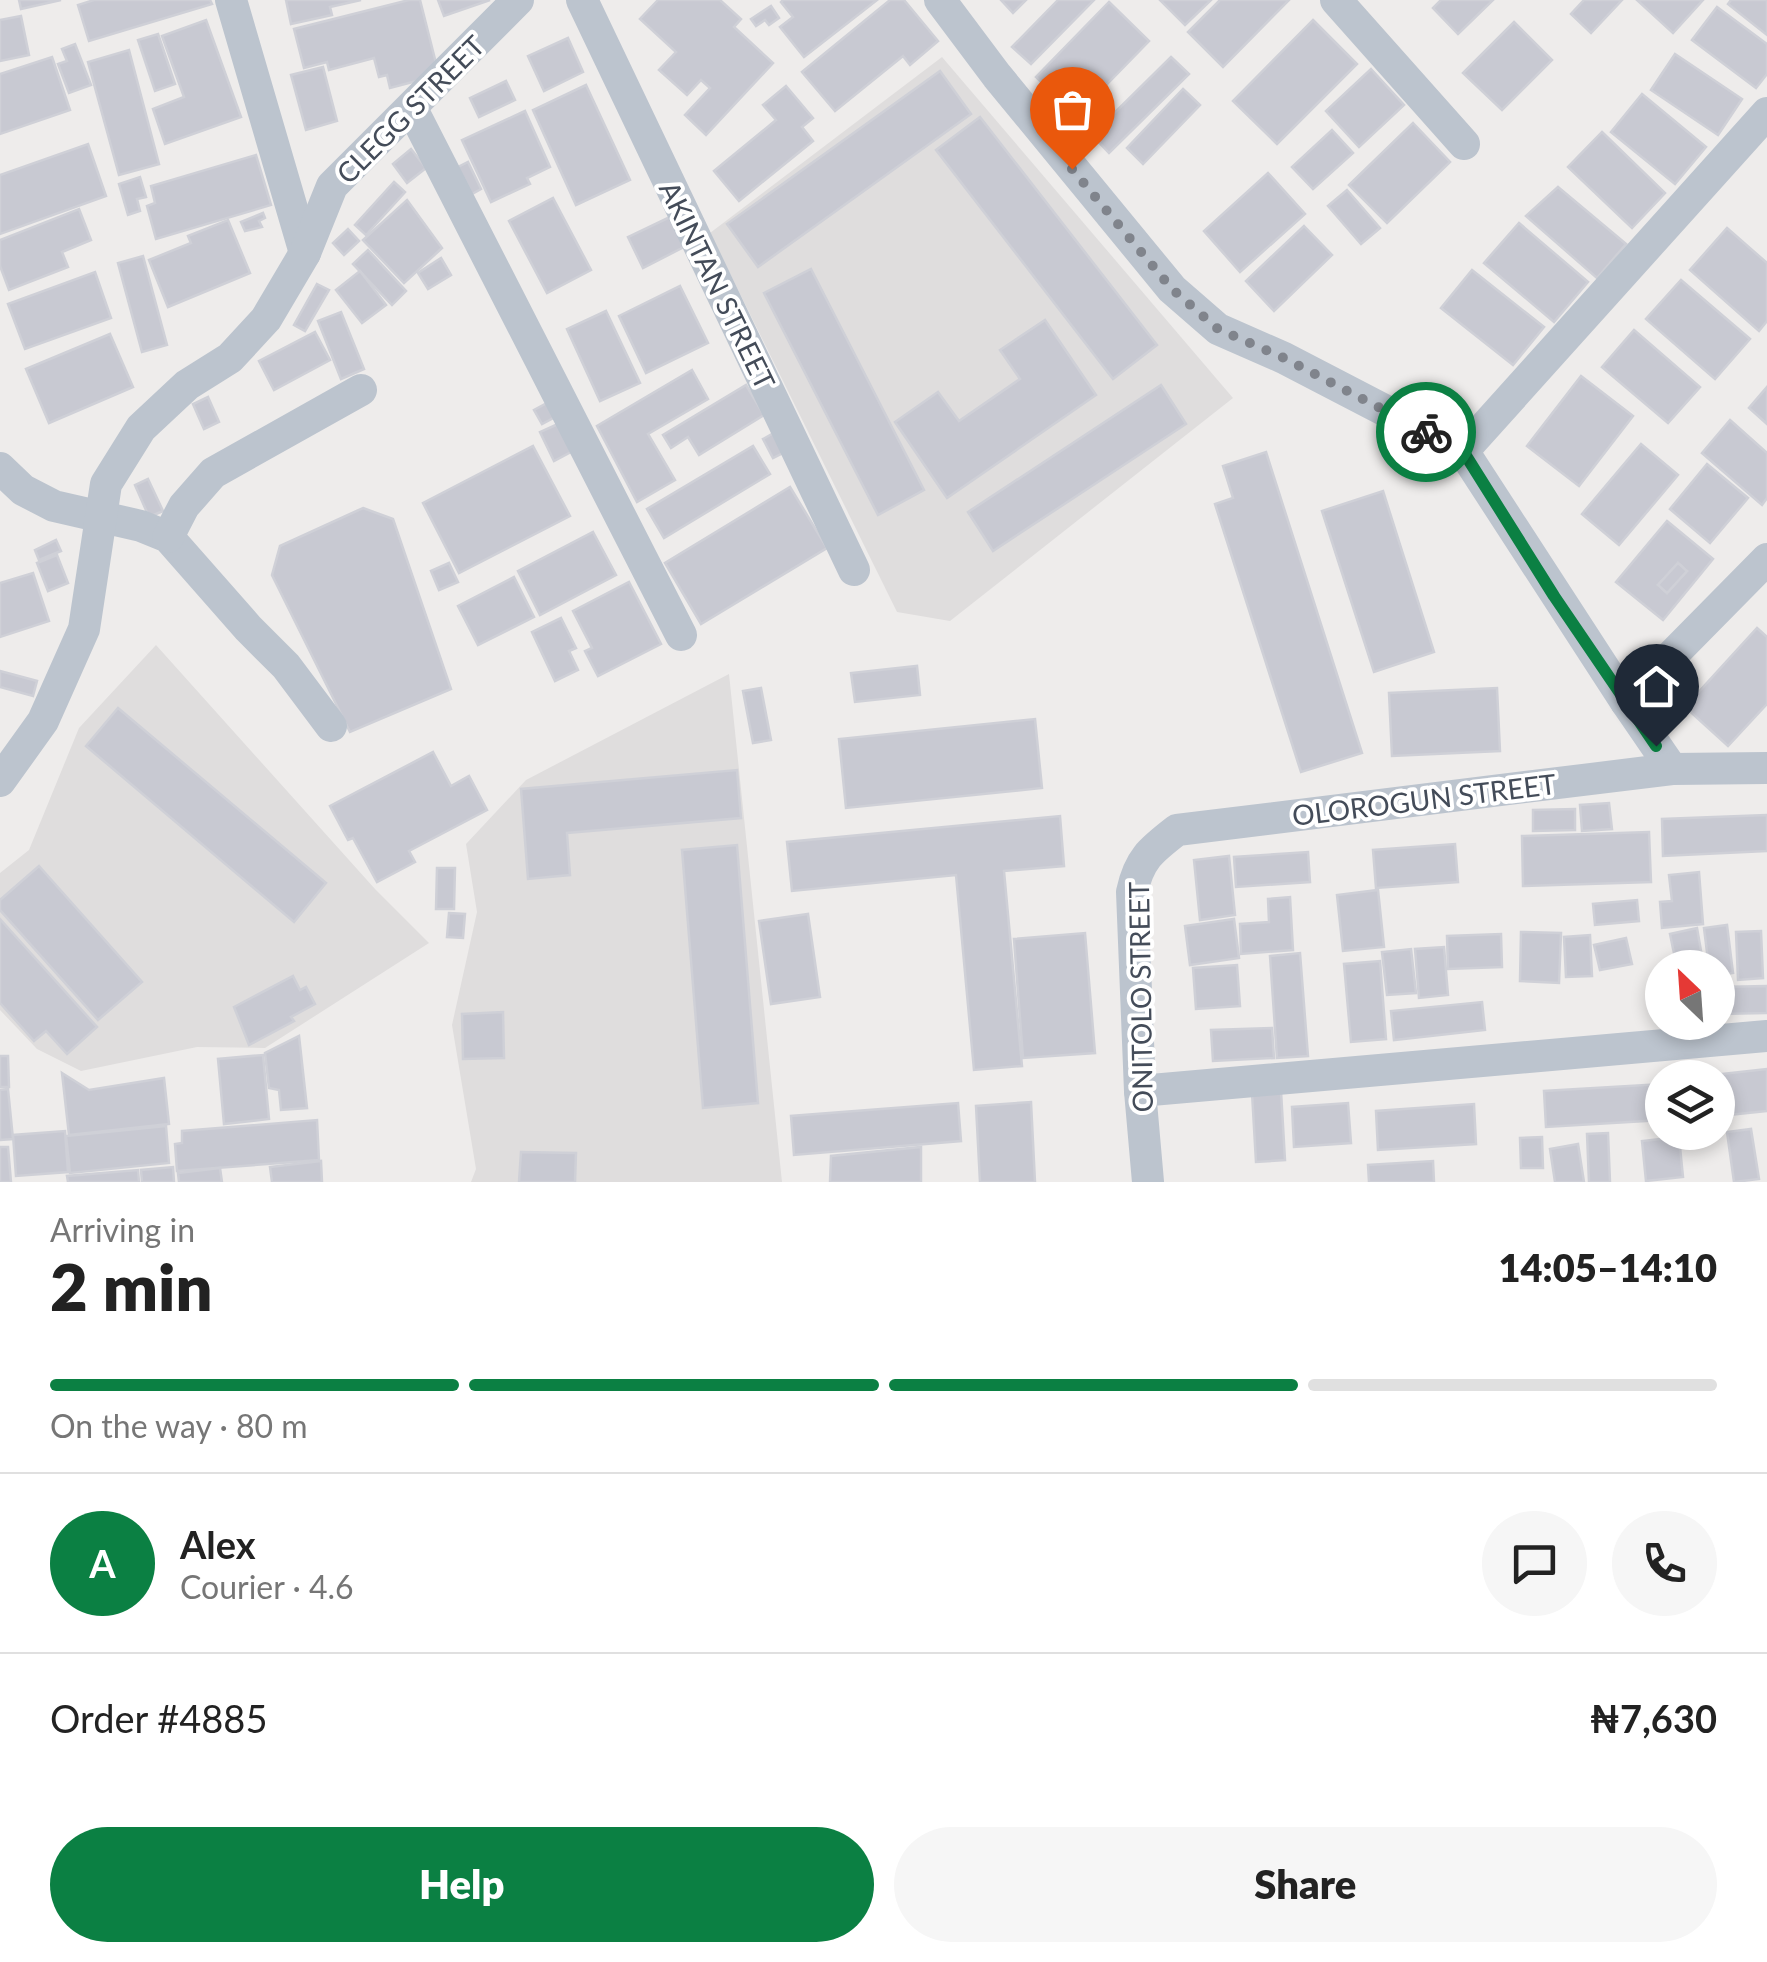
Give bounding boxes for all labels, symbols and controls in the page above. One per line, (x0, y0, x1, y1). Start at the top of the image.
street label: CLEGG STREET (329, 28, 491, 190)
pin (1030, 67, 1115, 170)
icon: bag (1045, 82, 1100, 137)
street label: AKINTAN STREET (653, 176, 783, 395)
courier (1376, 382, 1476, 482)
icon: bike (1399, 405, 1454, 460)
pin (1614, 644, 1699, 747)
icon: home (1629, 659, 1684, 714)
street label: OLOROGUN STREET (1290, 766, 1558, 832)
street label: ONITOLO STREET (1121, 881, 1159, 1113)
north arrow (1645, 950, 1735, 1040)
map controls (1645, 950, 1735, 1150)
button: layers (1645, 1060, 1735, 1150)
text: Arriving in (50, 1210, 195, 1249)
text: 14:05–14:10 (1498, 1244, 1717, 1290)
text: 2 min (50, 1247, 212, 1325)
text: On the way · 80 m (50, 1406, 308, 1445)
button: chat (1482, 1511, 1587, 1616)
button: phone (1612, 1511, 1717, 1616)
text: Alex (180, 1521, 256, 1567)
text: A (89, 1540, 116, 1586)
text: Courier · 4.6 (180, 1567, 354, 1606)
text: Order #4885 (50, 1695, 267, 1741)
text: ₦7,630 (1590, 1695, 1717, 1741)
button: Help (50, 1827, 874, 1942)
button: Share (894, 1827, 1717, 1942)

